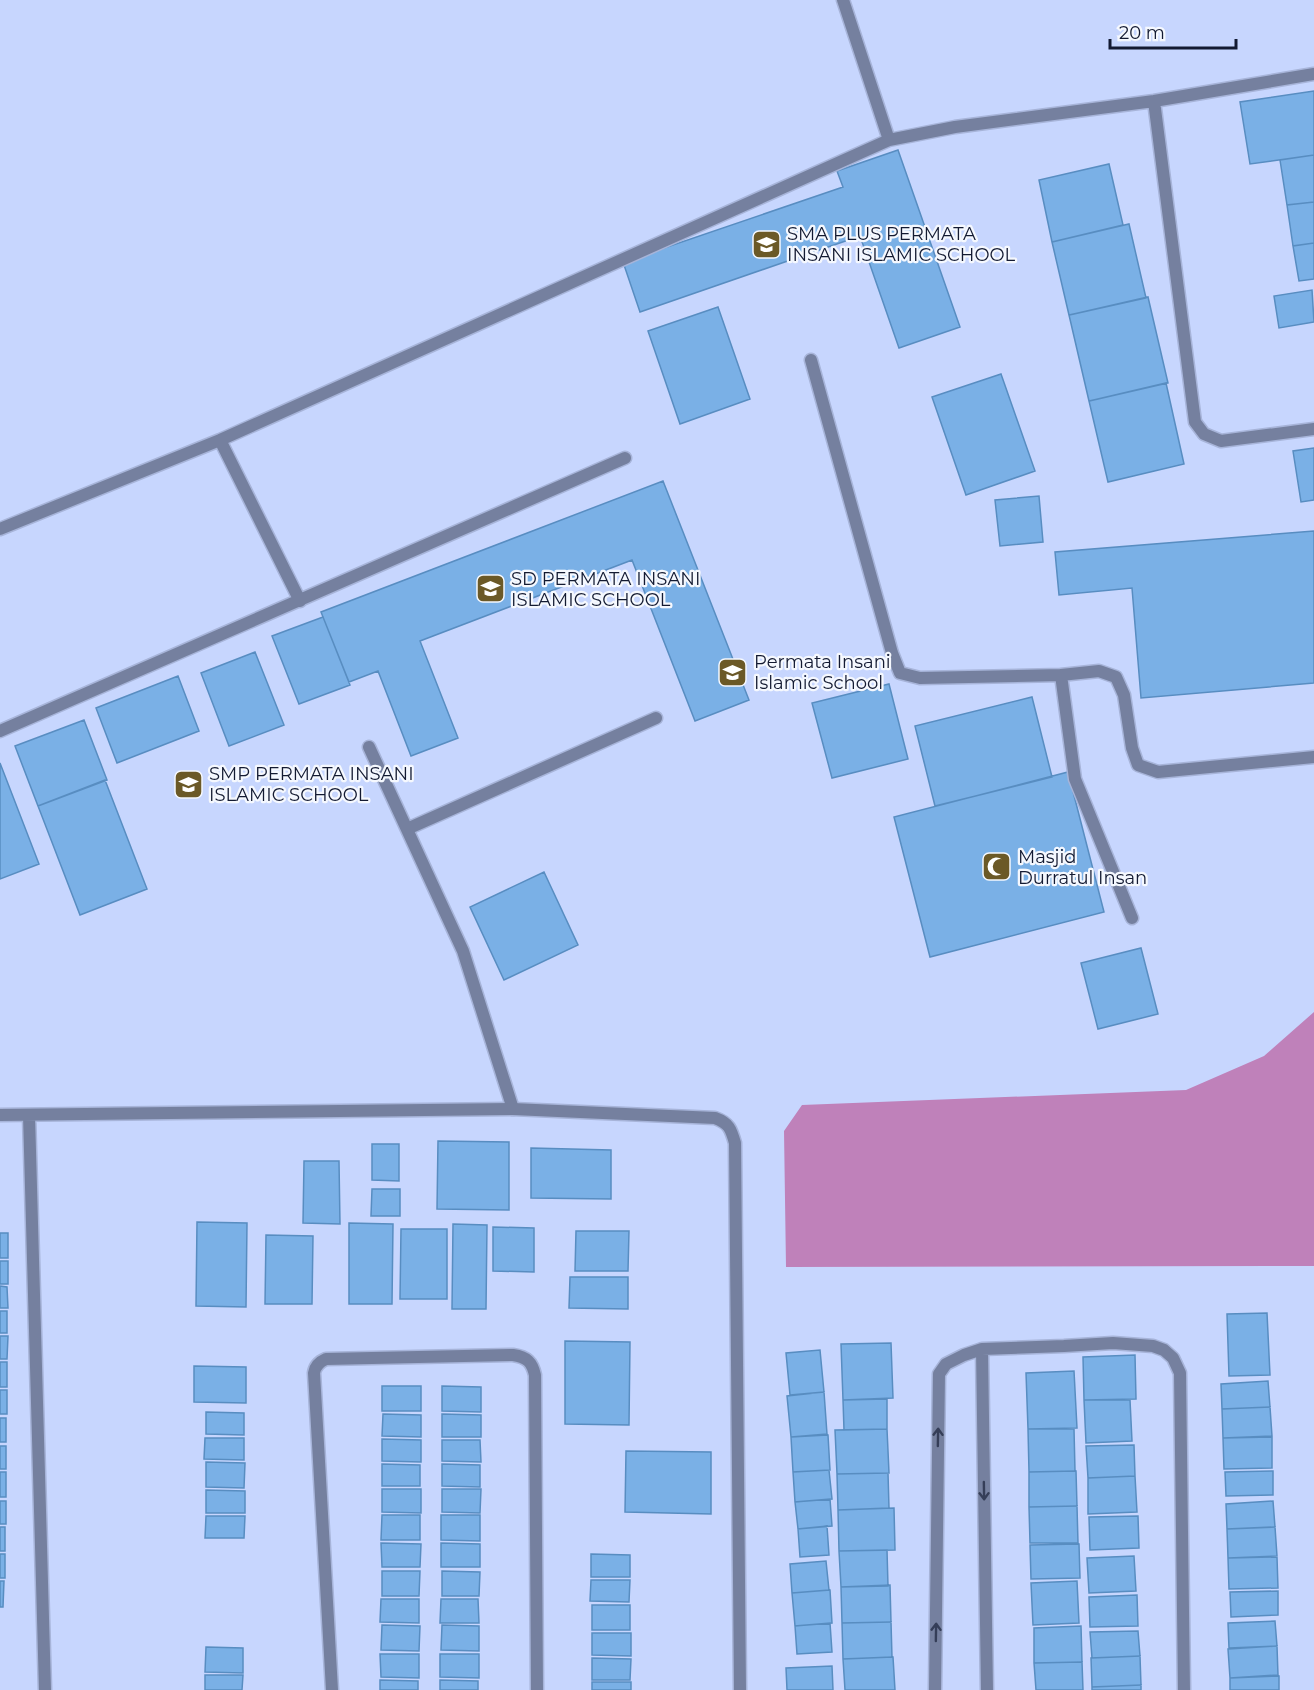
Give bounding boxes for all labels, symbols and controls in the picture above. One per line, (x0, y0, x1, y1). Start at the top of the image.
scale bar (1110, 12, 1236, 50)
text: 20 m (1119, 22, 1165, 44)
place label: SMA PLUS PERMATA INSANI ISLAMIC SCHOOL (787, 223, 1016, 266)
school or university icon: SMA PLUS PERMATA INSANI ISLAMIC SCHOOL (750, 228, 782, 260)
place label: SD PERMATA INSANI ISLAMIC SCHOOL (511, 568, 700, 611)
school or university icon: SD PERMATA INSANI ISLAMIC SCHOOL (474, 573, 506, 605)
place label: Permata Insani Islamic School (754, 651, 891, 694)
school or university icon: Permata Insani Islamic School (717, 656, 749, 688)
place label: SMP PERMATA INSANI ISLAMIC SCHOOL (209, 763, 414, 806)
school or university icon: SMP PERMATA INSANI ISLAMIC SCHOOL (172, 768, 204, 800)
place label: Masjid Durratul Insan (1018, 846, 1147, 889)
mosque icon: Masjid Durratul Insan (981, 851, 1013, 883)
one-way arrow (932, 1427, 944, 1447)
one-way arrow (978, 1480, 990, 1500)
one-way arrow (930, 1622, 942, 1642)

